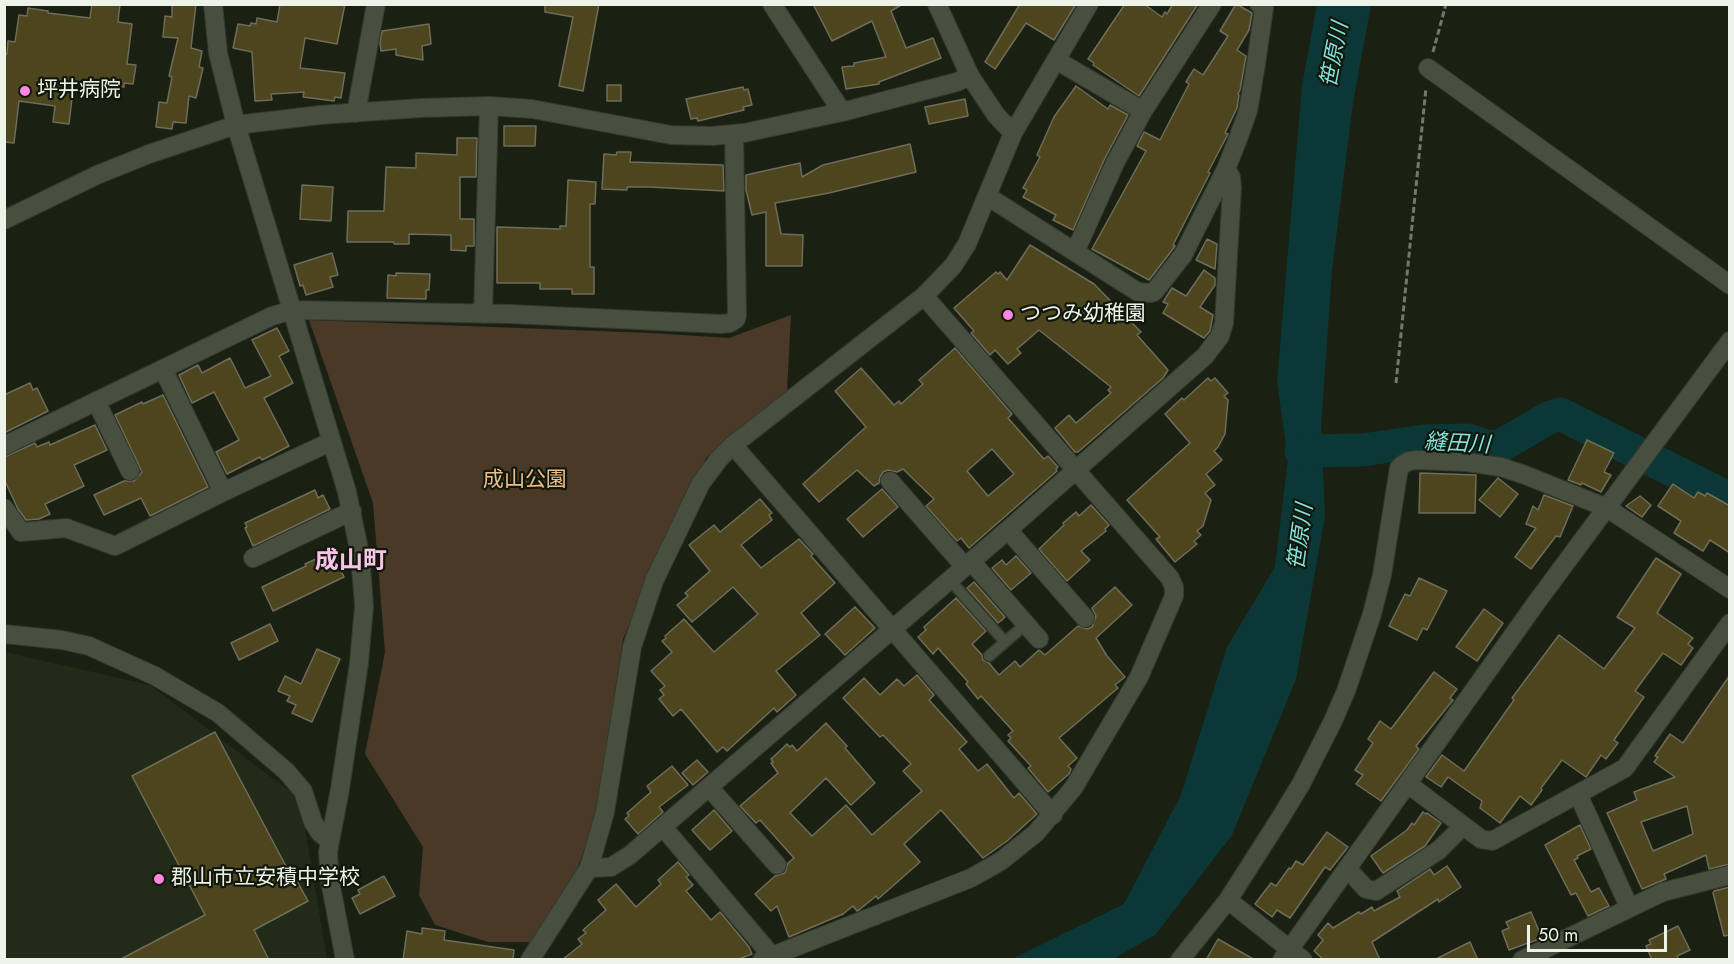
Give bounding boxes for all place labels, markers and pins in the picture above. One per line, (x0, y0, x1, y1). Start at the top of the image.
place label: 坪井病院 (37, 78, 121, 104)
marker: 坪井病院 (18, 84, 32, 98)
place label: つつみ幼稚園 (1020, 302, 1146, 328)
marker: つつみ幼稚園 (1001, 308, 1015, 322)
place label: 郡山市立安積中学校 (171, 866, 360, 892)
marker: 郡山市立安積中学校 (152, 872, 166, 886)

